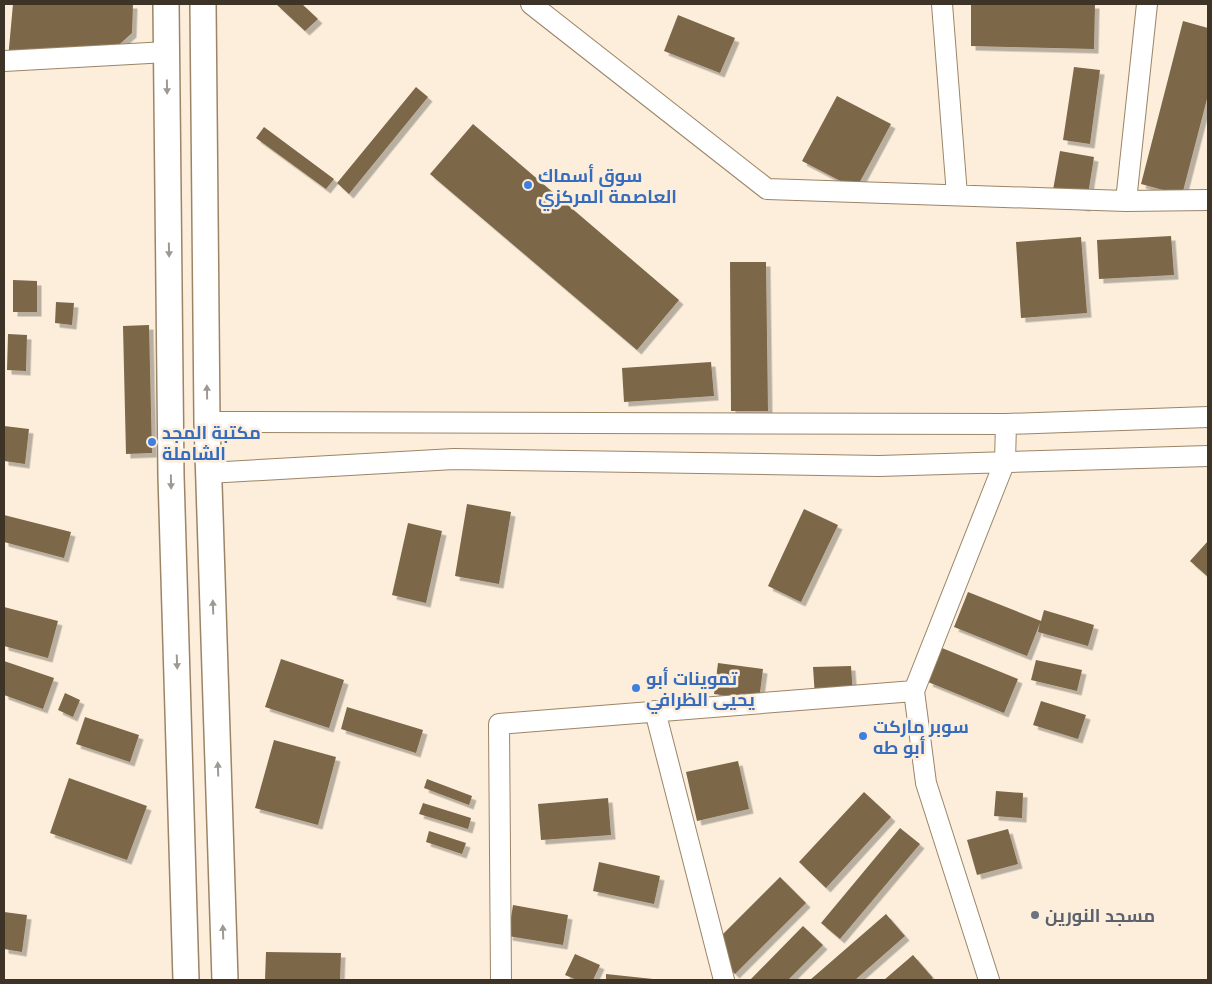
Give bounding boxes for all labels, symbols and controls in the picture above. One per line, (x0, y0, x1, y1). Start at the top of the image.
one-way arrow (163, 80, 171, 96)
place label: سوق أسماك العاصمة المركزي (538, 163, 677, 211)
marker: سوق أسماك العاصمة المركزي (522, 179, 534, 191)
one-way arrow (165, 242, 173, 258)
one-way arrow (203, 384, 211, 400)
place label: مكتبة المجد الشاملة (162, 421, 261, 465)
marker: مكتبة المجد الشاملة (146, 436, 158, 448)
one-way arrow (168, 475, 176, 491)
one-way arrow (208, 598, 216, 614)
one-way arrow (173, 655, 181, 671)
place label: تموينات أبو يحيى الظرافي (646, 666, 755, 715)
marker: تموينات أبو يحيى الظرافي (630, 682, 642, 694)
place label: سوبر ماركت أبو طه (873, 715, 969, 759)
marker: سوبر ماركت أبو طه (857, 730, 869, 742)
one-way arrow (214, 761, 222, 777)
place label: مسجد النورين (1045, 904, 1155, 927)
marker: مسجد النورين (1029, 909, 1041, 921)
one-way arrow (219, 923, 227, 939)

